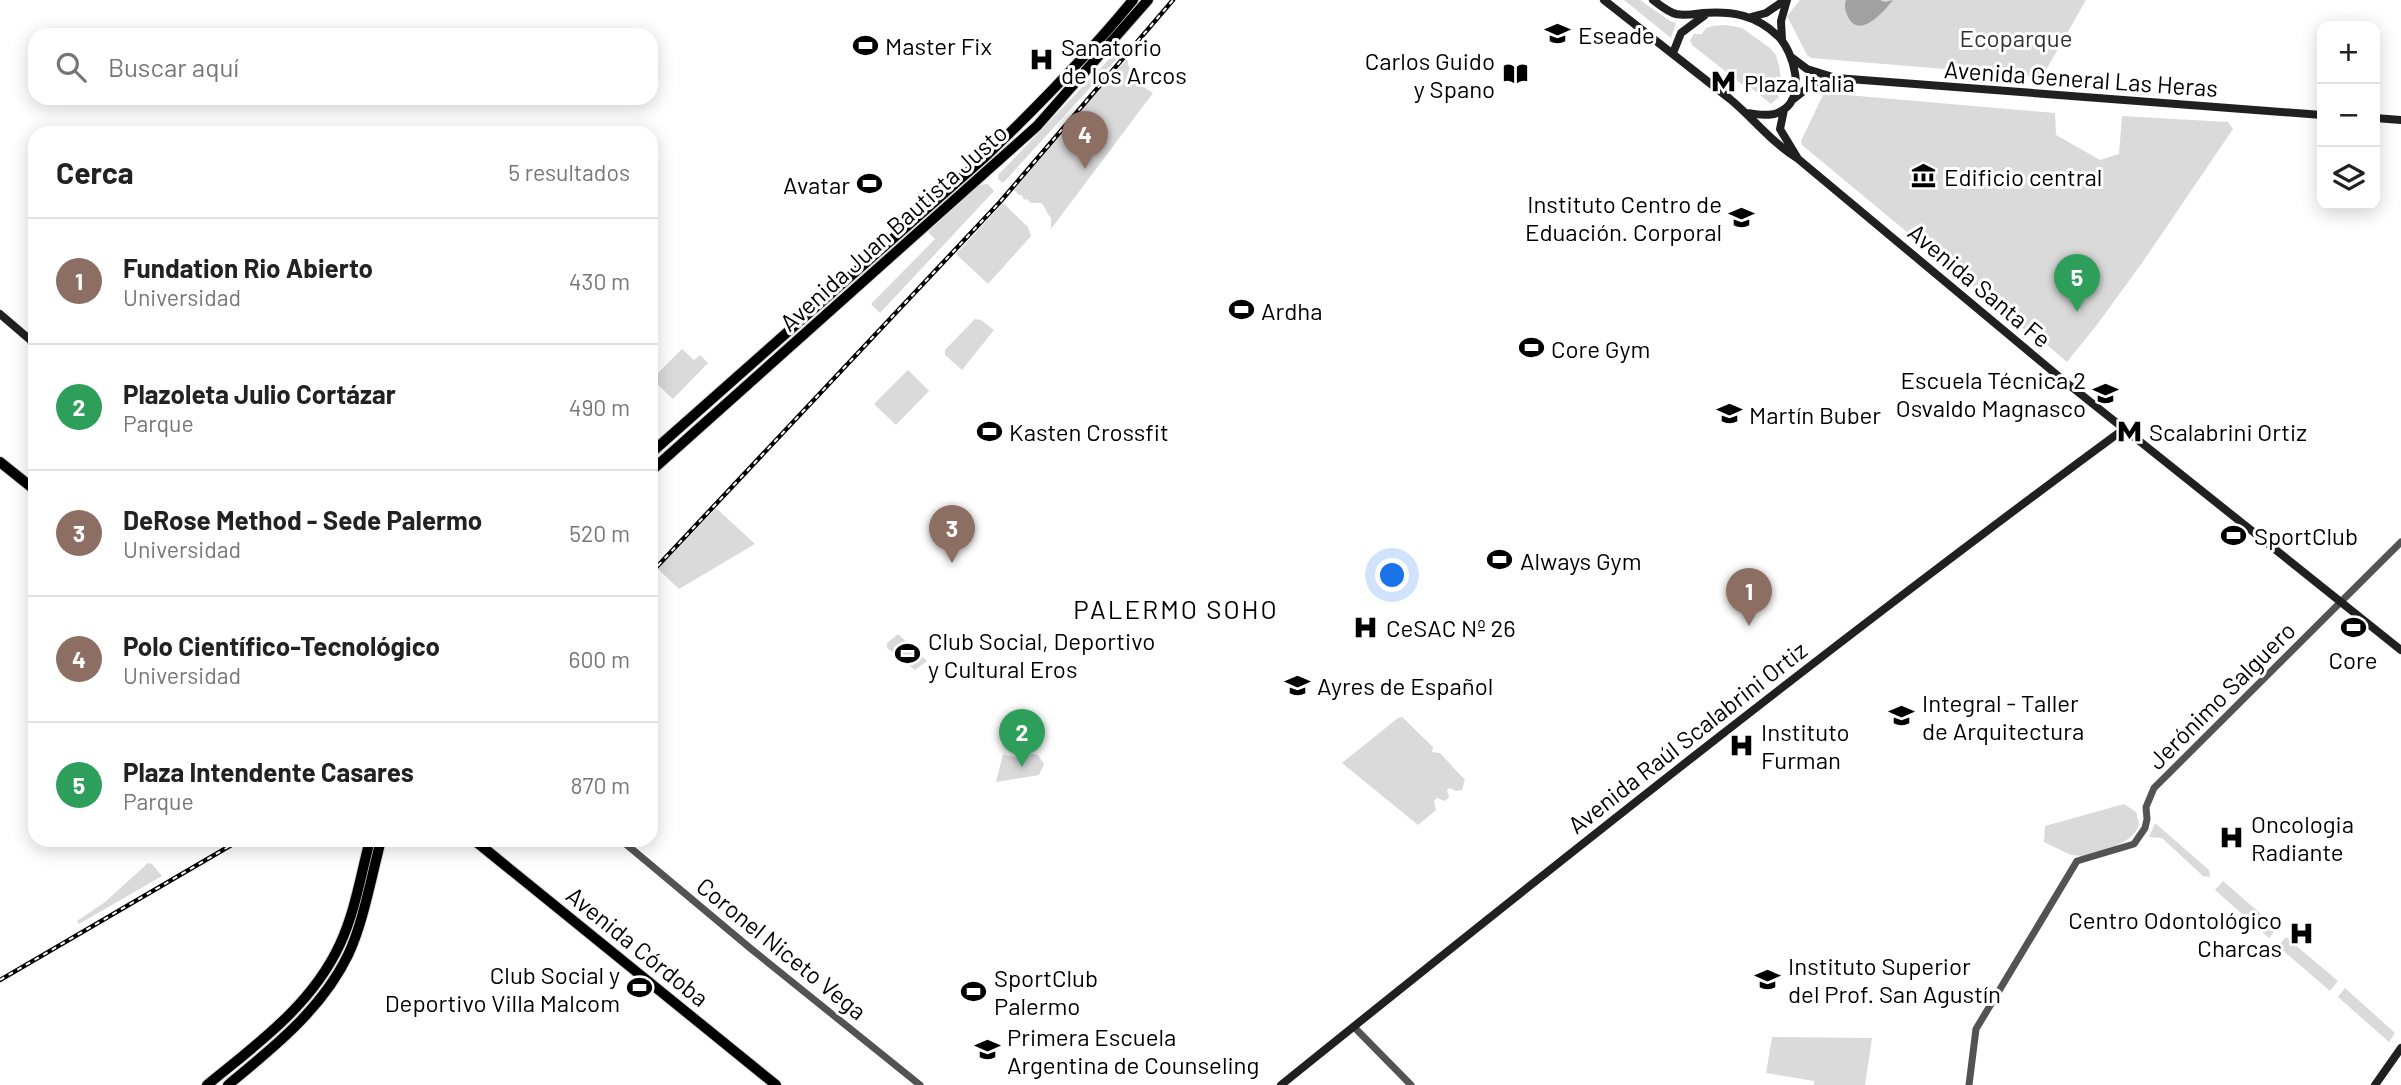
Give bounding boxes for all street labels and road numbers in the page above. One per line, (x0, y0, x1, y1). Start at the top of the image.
street label: Avenida General Las Heras (1943, 54, 2219, 102)
street label: Avenida Juan Bautista Justo (773, 117, 1013, 337)
street label: Avenida Santa Fe (1903, 217, 2057, 353)
street label: Jerónimo Salguero (2141, 615, 2301, 775)
street label: Avenida Raúl Scalabrini Ortiz (1562, 635, 1812, 839)
street label: Coronel Niceto Vega (691, 871, 873, 1025)
street label: Avenida Córdoba (561, 880, 715, 1012)

